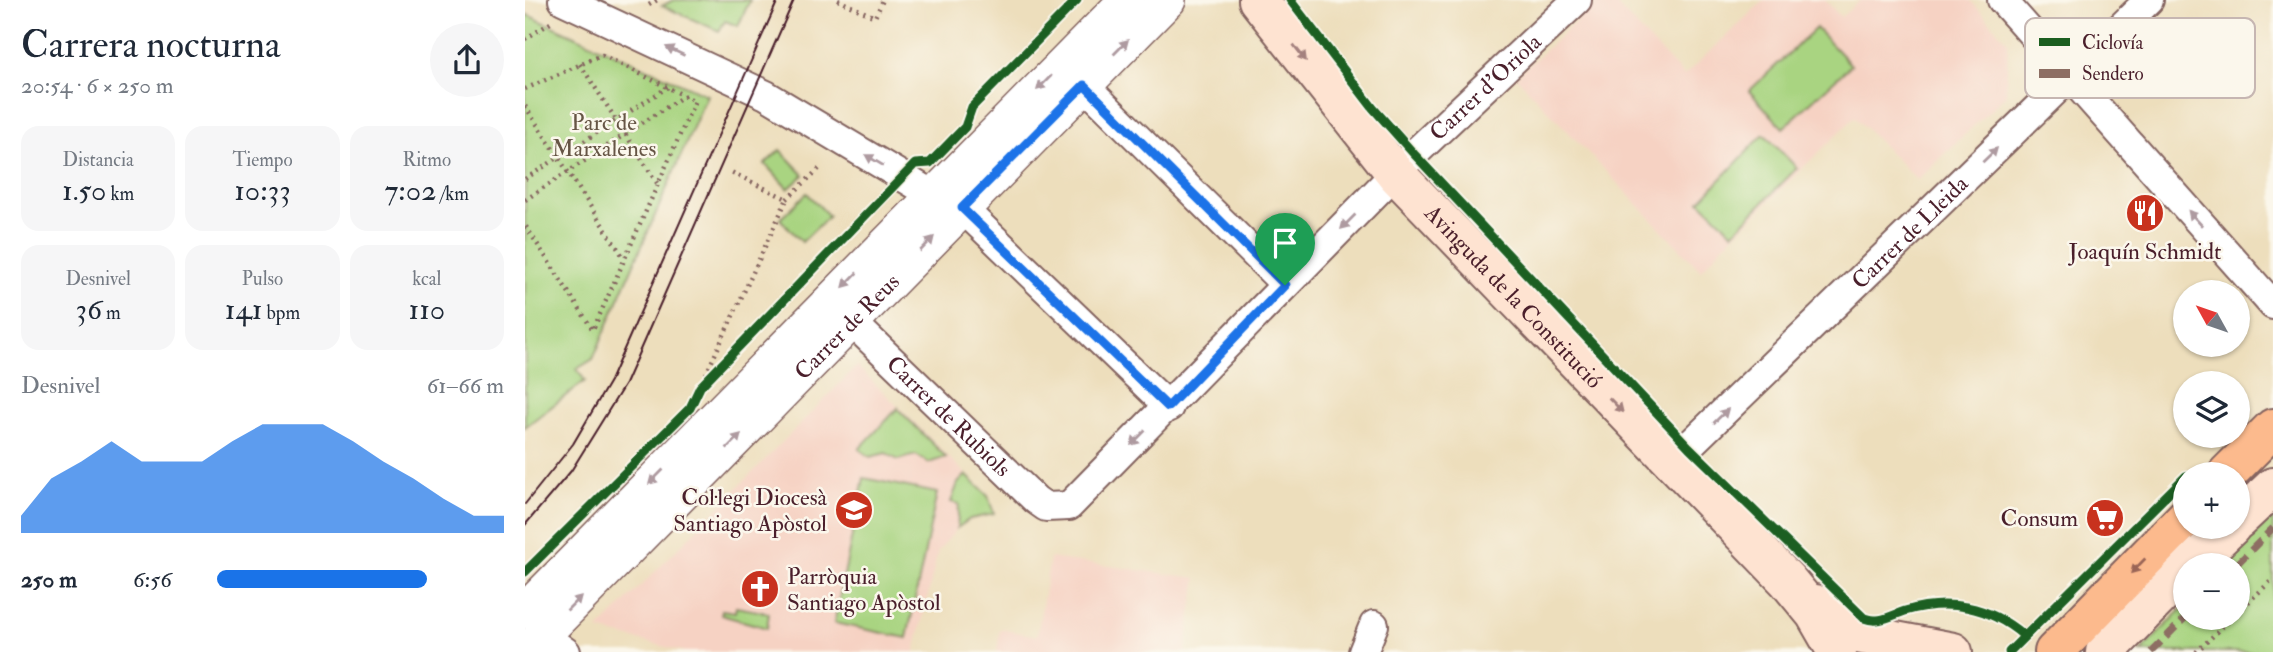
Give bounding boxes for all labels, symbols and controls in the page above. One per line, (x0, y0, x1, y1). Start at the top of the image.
legend (2025, 18, 2255, 98)
text: Carrera nocturna (21, 21, 281, 69)
button: share (430, 23, 504, 97)
street label: Carrer d'Oriola (1424, 27, 1548, 147)
text: Ciclovía (2082, 31, 2143, 55)
one-way arrow (1113, 38, 1130, 55)
one-way arrow (1293, 44, 1308, 62)
one-way arrow (665, 45, 685, 57)
text: Sendero (2082, 62, 2144, 86)
text: 20:54 · 6 × 250 m (21, 71, 174, 100)
one-way arrow (1037, 74, 1053, 91)
park label: Parc de Marxalenes (552, 108, 656, 163)
one-way arrow (1981, 147, 1998, 164)
text: Distancia (63, 148, 134, 172)
text: Tiempo (232, 148, 293, 172)
text: Ritmo (403, 148, 451, 172)
one-way arrow (865, 154, 884, 166)
street label: Carrer de Lleida (1845, 169, 1975, 295)
text: 1.50 (62, 172, 106, 209)
text: 10:33 (234, 172, 291, 209)
text: 7:02 (385, 172, 436, 209)
text: km (106, 182, 134, 206)
text: /km (436, 182, 469, 206)
restaurant icon: Joaquín Schmidt (2124, 192, 2166, 234)
street label: Avinguda de la Constitució (1418, 198, 1609, 395)
one-way arrow (2187, 209, 2203, 227)
pin (1255, 213, 1315, 285)
one-way arrow (1340, 213, 1356, 230)
icon: arrive (1266, 224, 1304, 262)
one-way arrow (919, 235, 936, 252)
place label: Joaquín Schmidt (2068, 237, 2221, 266)
text: Desnivel (65, 267, 131, 291)
text: Pulso (242, 267, 283, 291)
text: kcal (412, 267, 441, 291)
street label: Carrer de Reus (788, 267, 906, 386)
one-way arrow (843, 271, 859, 288)
north arrow (2173, 280, 2251, 357)
map controls (2173, 280, 2250, 630)
text: 36 (75, 291, 102, 328)
text: 141 (225, 291, 262, 328)
text: 110 (409, 291, 445, 328)
text: m (102, 301, 121, 325)
text: bpm (262, 301, 300, 325)
street label: Carrer de Rubiols (880, 349, 1017, 483)
text: Desnivel (21, 371, 100, 400)
text: 61–66 m (427, 371, 504, 400)
button: layers (2173, 371, 2250, 448)
one-way arrow (1607, 396, 1623, 413)
one-way arrow (1712, 407, 1729, 424)
one-way arrow (1131, 429, 1147, 446)
one-way arrow (725, 434, 742, 450)
button: + (2173, 462, 2250, 539)
one-way arrow (649, 468, 665, 485)
place label: Col·legi Diocesà Santiago Apòstol (673, 483, 828, 539)
school or university icon: Col·legi Diocesà Santiago Apòstol (833, 489, 875, 531)
supermarket icon: Consum (2084, 497, 2126, 539)
place label: Consum (2001, 504, 2078, 533)
button: − (2173, 553, 2250, 630)
one-way arrow (2130, 558, 2147, 575)
place label: Parròquia Santiago Apòstol (787, 562, 941, 618)
text: 250 m (21, 565, 77, 594)
text: 6:56 (133, 565, 172, 594)
church icon: Parròquia Santiago Apòstol (739, 568, 781, 610)
one-way arrow (566, 595, 583, 612)

